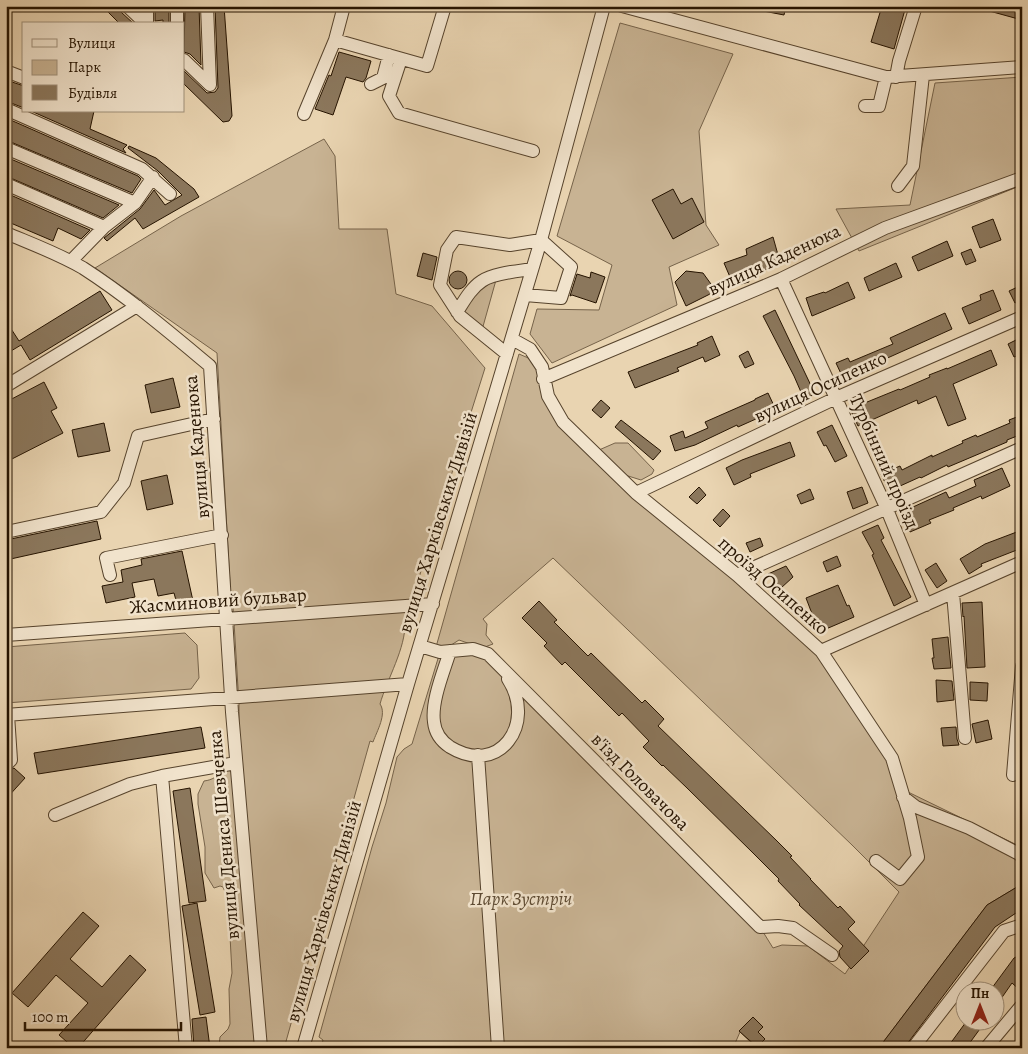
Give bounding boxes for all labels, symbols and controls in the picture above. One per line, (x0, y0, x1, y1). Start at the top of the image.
legend (22, 22, 185, 112)
text: Вулиця (68, 33, 115, 53)
text: Парк (68, 57, 101, 77)
text: Будівля (68, 83, 117, 103)
street label: вулиця Каденюка (704, 218, 845, 302)
street label: вулиця Осипенко (750, 345, 891, 429)
street label: вулиця Каденюка (178, 374, 216, 520)
street label: Турбінний проїзд (843, 390, 925, 533)
street label: вулиця Харківських Дивізій (392, 409, 484, 636)
street label: проїзд Осипенко (712, 530, 834, 641)
street label: Жасминовий бульвар (129, 582, 308, 620)
street label: в'їзд Головачова (585, 727, 695, 837)
street label: вулиця Дениса Шевченка (202, 729, 246, 941)
street label: вулиця Харківських Дивізій (280, 797, 368, 1025)
park label: Парк Зустріч (470, 886, 573, 912)
north arrow (956, 982, 1006, 1032)
text: Пн (971, 984, 989, 1003)
scale bar (25, 999, 181, 1031)
text: 100 m (32, 1007, 69, 1027)

